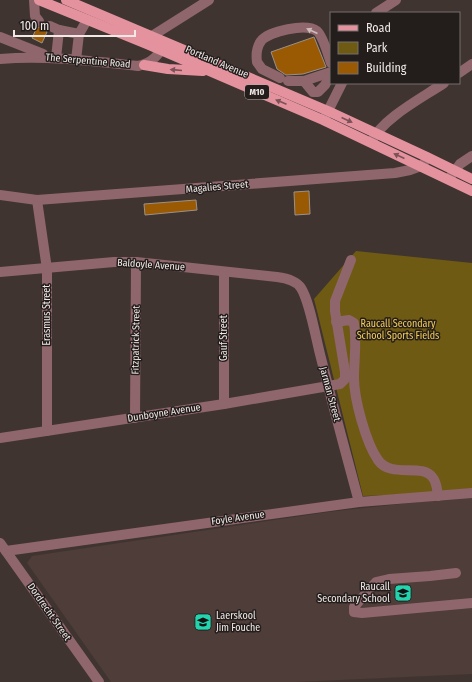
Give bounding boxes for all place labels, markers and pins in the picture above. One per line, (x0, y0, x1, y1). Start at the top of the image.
place label: Raucall Secondary School (317, 581, 390, 605)
school or university icon: Raucall Secondary School (393, 583, 413, 603)
place label: Laerskool Jim Fouche (216, 610, 260, 634)
school or university icon: Laerskool Jim Fouche (193, 612, 213, 632)

